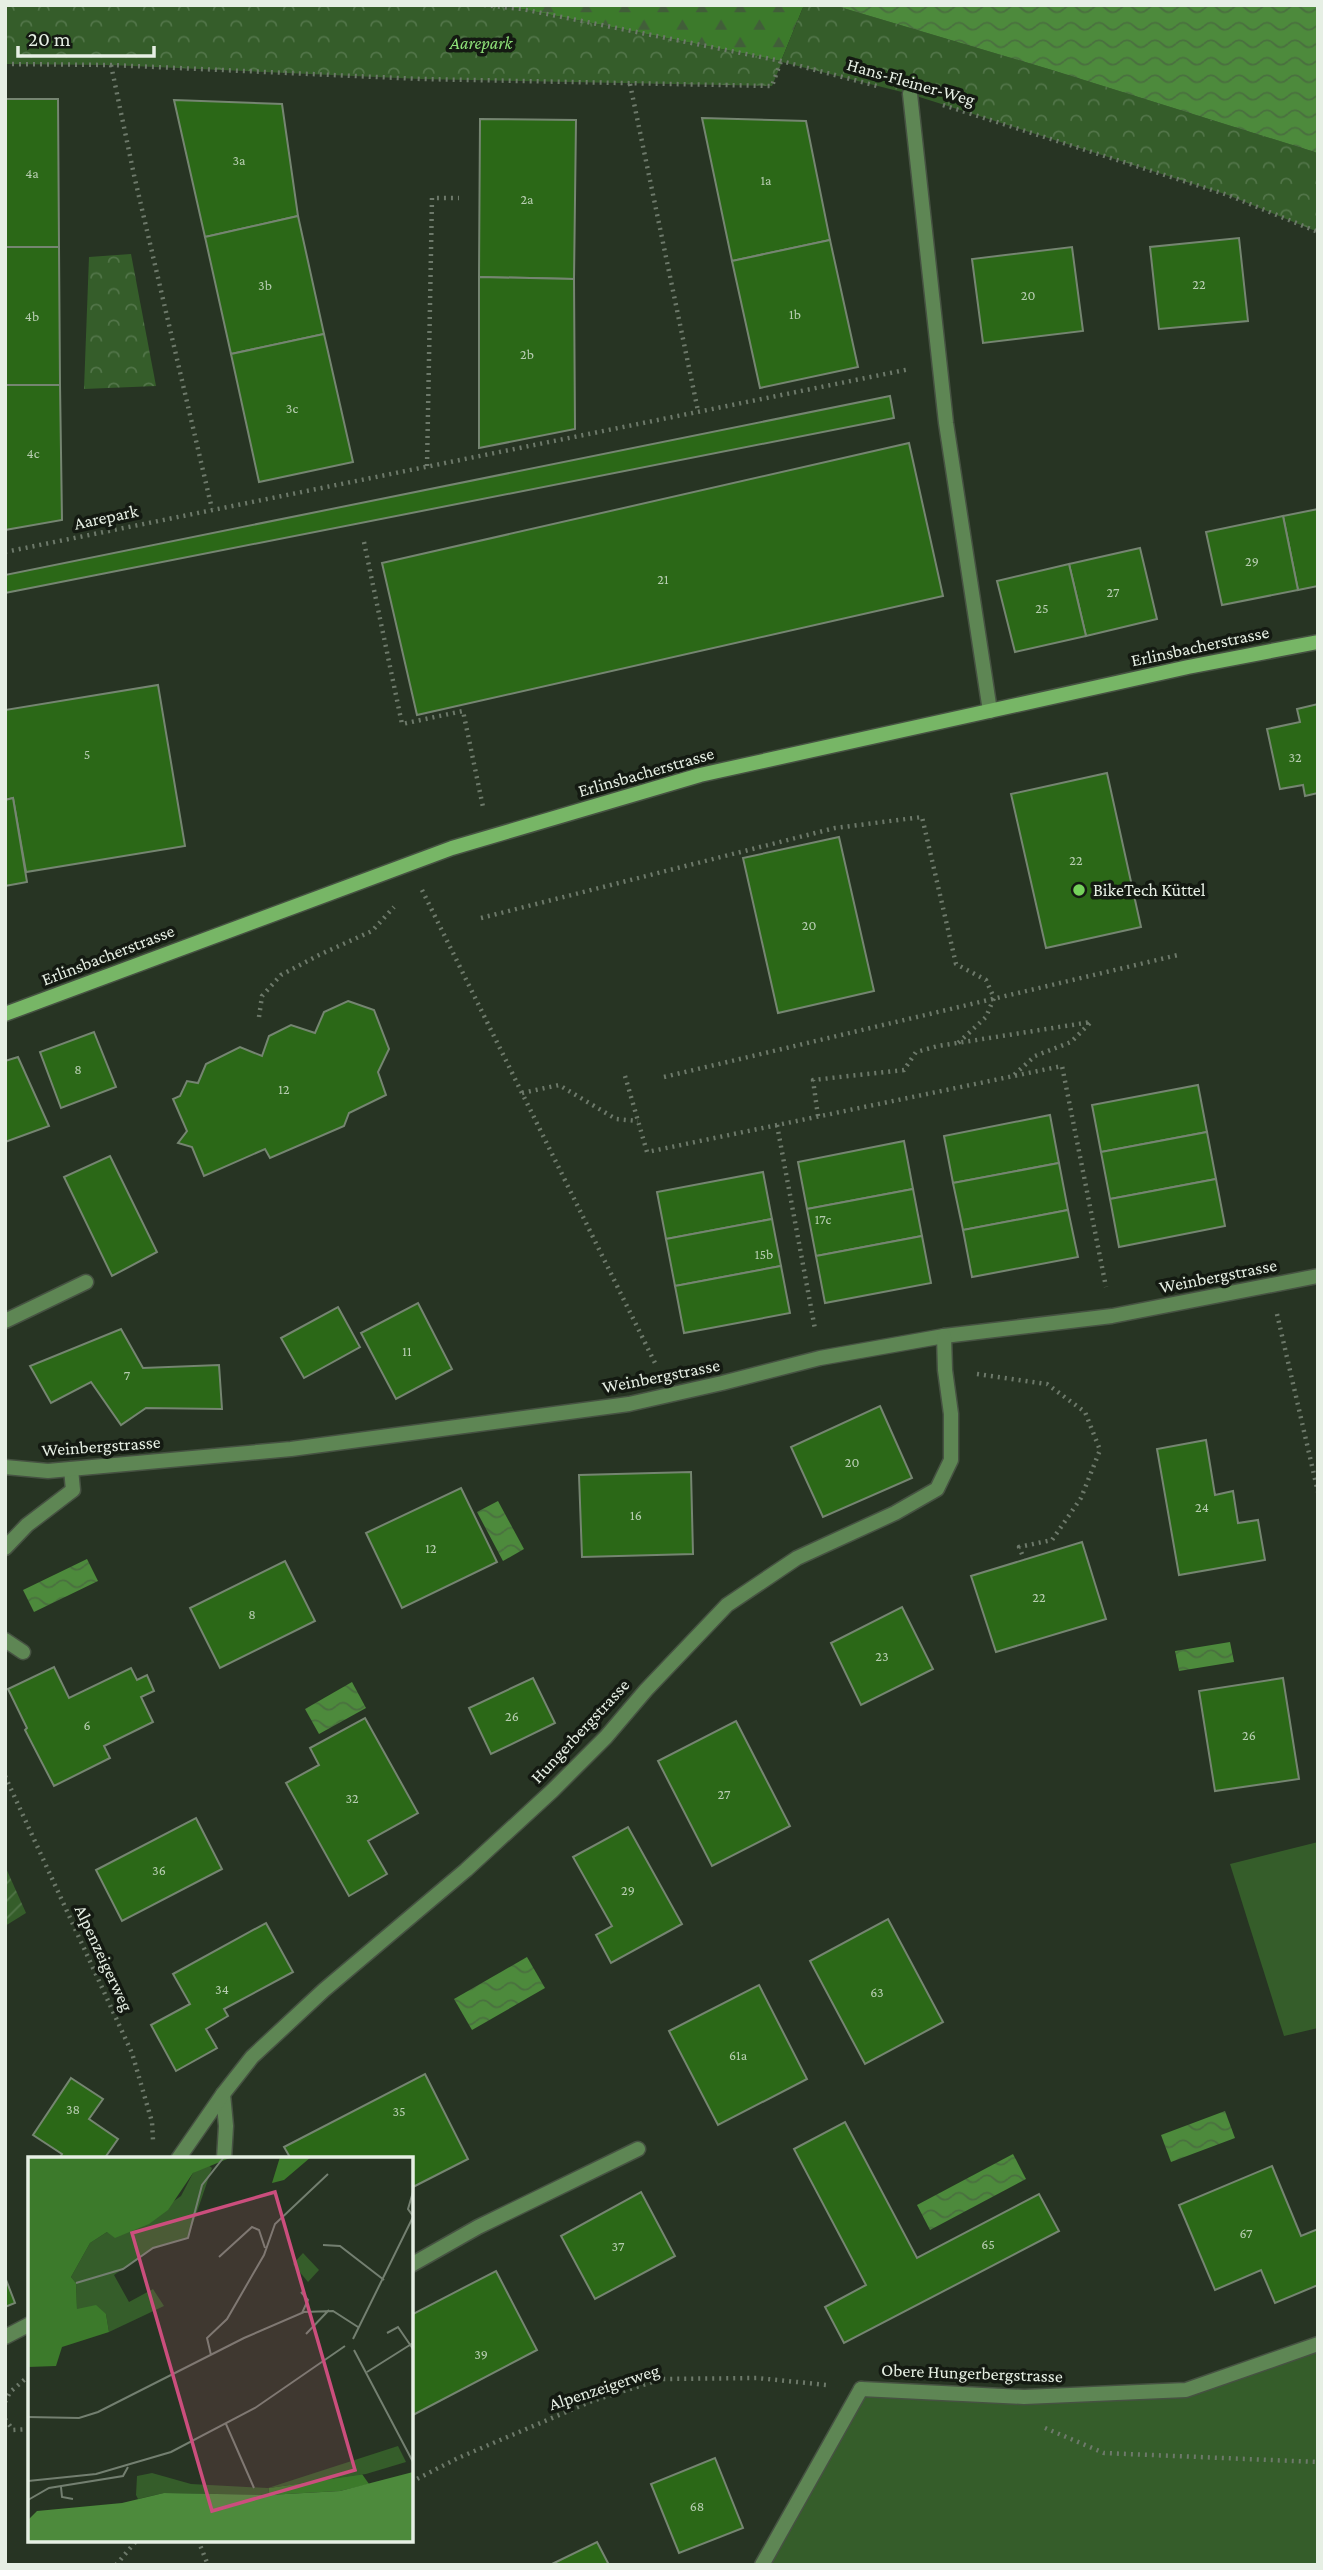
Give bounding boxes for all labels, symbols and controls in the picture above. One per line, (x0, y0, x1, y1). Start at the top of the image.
scale bar (18, 14, 154, 58)
text: 20 m (28, 27, 71, 51)
park label: Aarepark (449, 33, 513, 53)
street label: Hans-Fleiner-Weg (845, 54, 978, 110)
house number: 3a (232, 152, 246, 168)
house number: 4a (25, 165, 39, 181)
house number: 1a (760, 172, 772, 188)
house number: 2a (520, 191, 534, 207)
house number: 22 (1192, 276, 1206, 292)
house number: 3b (258, 277, 272, 293)
house number: 20 (1021, 287, 1035, 303)
house number: 1b (789, 306, 801, 322)
house number: 4b (25, 308, 39, 324)
house number: 2b (520, 346, 534, 362)
house number: 3c (286, 400, 298, 416)
house number: 4c (27, 445, 40, 461)
street label: Aarepark (72, 500, 140, 534)
house number: 29 (1245, 553, 1259, 569)
house number: 21 (657, 571, 669, 587)
house number: 27 (1107, 584, 1120, 600)
house number: 25 (1035, 600, 1049, 616)
street label: Erlinsbacherstrasse (1129, 622, 1271, 670)
street label: Erlinsbacherstrasse (576, 743, 716, 801)
house number: 5 (84, 746, 90, 762)
house number: 32 (1288, 749, 1302, 765)
house number: 22 (1069, 852, 1083, 868)
place label: BikeTech Küttel (1093, 880, 1206, 900)
marker: BikeTech Küttel (1071, 882, 1087, 898)
house number: 20 (802, 917, 816, 933)
street label: Erlinsbacherstrasse (39, 920, 177, 989)
house number: 8 (74, 1061, 82, 1077)
house number: 12 (278, 1081, 290, 1097)
house number: 17c (815, 1211, 831, 1227)
house number: 15b (755, 1246, 773, 1262)
street label: Weinbergstrasse (1158, 1255, 1279, 1297)
house number: 11 (402, 1343, 412, 1359)
street label: Weinbergstrasse (601, 1355, 722, 1397)
house number: 7 (124, 1367, 131, 1383)
street label: Weinbergstrasse (41, 1432, 161, 1460)
house number: 20 (845, 1454, 859, 1470)
house number: 24 (1195, 1499, 1209, 1515)
house number: 16 (630, 1507, 642, 1523)
house number: 12 (425, 1540, 437, 1556)
house number: 22 (1032, 1589, 1046, 1605)
house number: 8 (248, 1606, 256, 1622)
house number: 23 (875, 1648, 889, 1664)
street label: Hungerbergstrasse (527, 1675, 633, 1787)
house number: 26 (505, 1708, 519, 1724)
house number: 6 (83, 1717, 91, 1733)
house number: 26 (1242, 1727, 1256, 1743)
house number: 27 (718, 1786, 731, 1802)
house number: 32 (345, 1790, 359, 1806)
house number: 36 (152, 1862, 166, 1878)
house number: 29 (621, 1882, 635, 1898)
street label: Alpenzeigerweg (71, 1902, 137, 2015)
house number: 34 (215, 1981, 229, 1997)
house number: 63 (870, 1984, 884, 2000)
house number: 61a (729, 2047, 748, 2063)
house number: 38 (66, 2101, 80, 2117)
house number: 35 (392, 2103, 406, 2119)
inset map (28, 2157, 413, 2542)
house number: 67 (1239, 2225, 1253, 2241)
house number: 65 (981, 2236, 995, 2252)
house number: 37 (612, 2238, 625, 2254)
house number: 39 (474, 2346, 488, 2362)
street label: Alpenzeigerweg (546, 2360, 662, 2414)
street label: Obere Hungerbergstrasse (881, 2360, 1063, 2386)
house number: 68 (690, 2498, 704, 2514)

